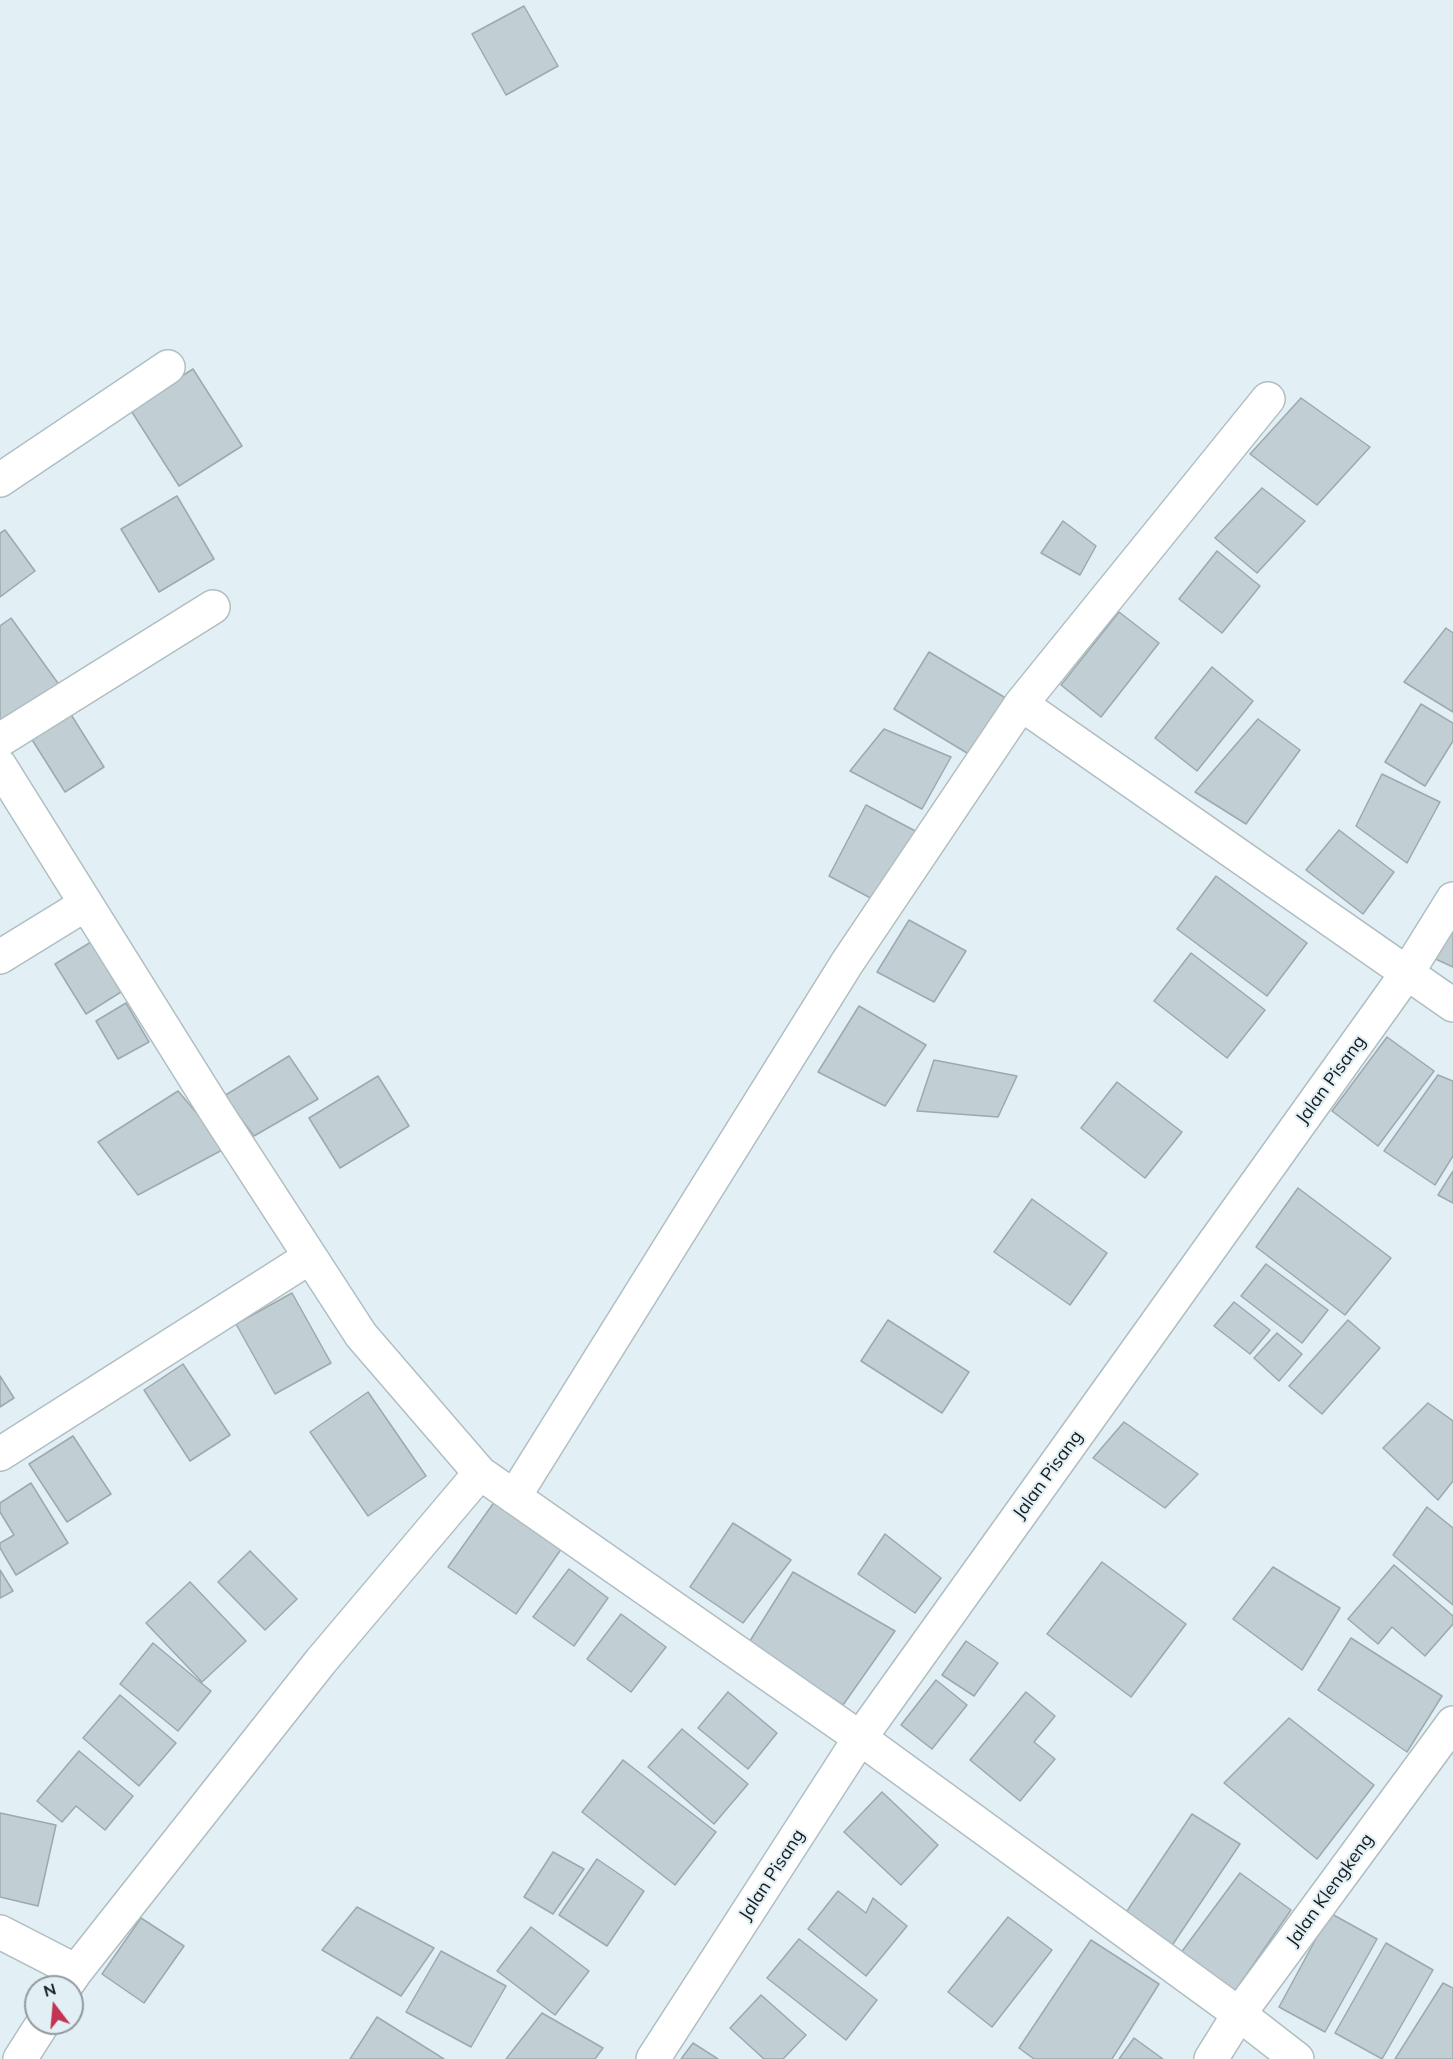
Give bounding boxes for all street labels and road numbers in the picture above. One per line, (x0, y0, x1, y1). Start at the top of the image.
street label: Jalan Pisang (1292, 1032, 1370, 1128)
street label: Jalan Pisang (1009, 1427, 1087, 1523)
street label: Jalan Pisang (735, 1825, 809, 1925)
street label: Jalan Klengkeng (1282, 1829, 1378, 1951)

